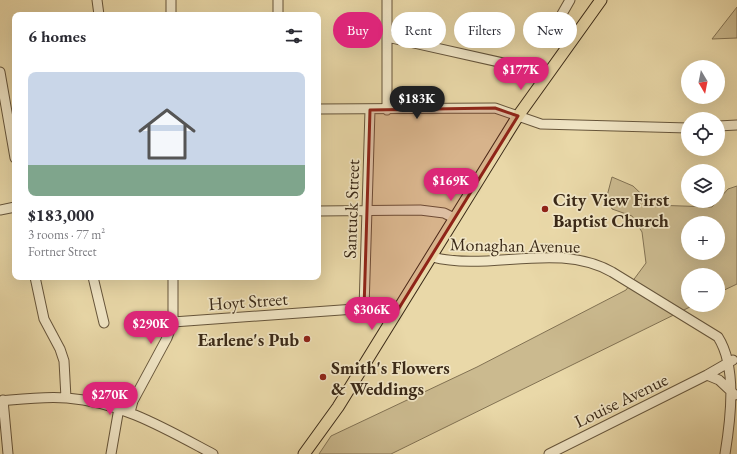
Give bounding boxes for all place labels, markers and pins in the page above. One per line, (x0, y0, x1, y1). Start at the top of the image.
pin: $177K (493, 57, 549, 91)
pin: $183K (389, 86, 445, 120)
pin: $169K (423, 168, 479, 202)
place label: City View First Baptist Church (553, 188, 669, 232)
marker: City View First Baptist Church (540, 204, 550, 214)
pin: $306K (344, 297, 400, 331)
pin: $290K (123, 311, 179, 345)
place label: Earlene's Pub (198, 328, 299, 351)
marker: Earlene's Pub (302, 334, 312, 344)
place label: Smith's Flowers & Weddings (331, 356, 450, 400)
marker: Smith's Flowers & Weddings (318, 372, 328, 382)
pin: $270K (82, 382, 138, 416)

